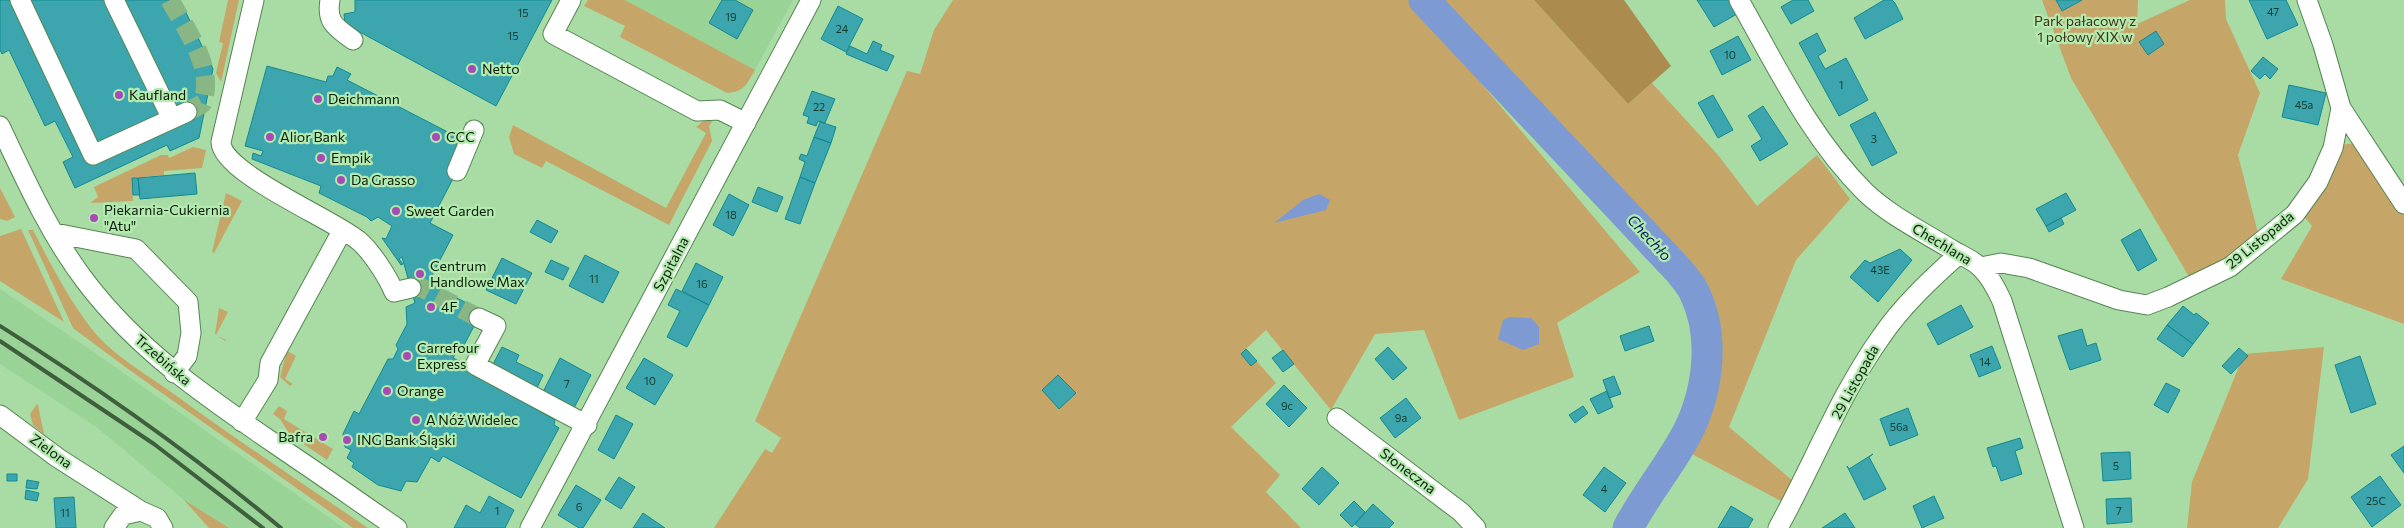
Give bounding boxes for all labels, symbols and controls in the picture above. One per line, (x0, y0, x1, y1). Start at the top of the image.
house number: 47 (2267, 5, 2279, 18)
house number: 15 (517, 6, 529, 19)
house number: 19 (725, 10, 737, 23)
park label: Park pałacowy z 1 połowy XIX w (2034, 12, 2136, 45)
house number: 24 (836, 22, 849, 35)
house number: 15 (507, 29, 519, 42)
house number: 10 (1724, 48, 1736, 61)
place label: Netto (482, 60, 520, 77)
marker: Netto (466, 63, 478, 75)
house number: 1 (1839, 78, 1843, 91)
place label: Kaufland (129, 86, 186, 103)
marker: Kaufland (113, 89, 125, 101)
place label: Deichmann (328, 90, 400, 107)
marker: Deichmann (312, 93, 324, 105)
house number: 45a (2295, 98, 2313, 111)
house number: 22 (813, 100, 825, 113)
place label: Alior Bank (280, 128, 346, 145)
place label: CCC (446, 128, 475, 145)
marker: Alior Bank (264, 131, 276, 143)
marker: CCC (430, 131, 442, 143)
house number: 3 (1871, 132, 1877, 145)
place label: Empik (331, 149, 371, 166)
marker: Empik (315, 152, 327, 164)
place label: Da Grasso (351, 171, 415, 188)
marker: Da Grasso (335, 174, 347, 186)
place label: Piekarnia-Cukiernia "Atu" (104, 201, 230, 234)
place label: Sweet Garden (406, 202, 494, 219)
marker: Sweet Garden (390, 205, 402, 217)
street label: 29 Listopada (2223, 207, 2297, 272)
house number: 18 (725, 208, 737, 221)
water label: Chechło (1624, 211, 1676, 264)
marker: Piekarnia-Cukiernia "Atu" (88, 212, 100, 224)
street label: Chechlana (1910, 219, 1975, 268)
street label: Szpitalna (649, 234, 692, 294)
place label: Centrum Handlowe Max (430, 257, 525, 290)
house number: 43E (1870, 263, 1890, 276)
marker: Centrum Handlowe Max (414, 268, 426, 280)
house number: 11 (589, 272, 599, 285)
house number: 16 (696, 277, 708, 290)
place label: 4F (441, 298, 457, 315)
marker: 4F (425, 301, 437, 313)
street label: Trzebińska (132, 331, 195, 389)
place label: Carrefour Express (417, 339, 480, 372)
street label: 29 Listopada (1827, 342, 1882, 422)
marker: Carrefour Express (401, 350, 413, 362)
house number: 14 (1979, 355, 1991, 368)
house number: 10 (644, 374, 656, 387)
house number: 7 (564, 377, 570, 390)
place label: Orange (397, 382, 444, 399)
marker: Orange (381, 385, 393, 397)
house number: 9c (1281, 399, 1293, 412)
place label: A Nóż Widelec (426, 411, 518, 428)
house number: 9a (1395, 411, 1407, 424)
marker: A Nóż Widelec (410, 414, 422, 426)
house number: 56a (1890, 420, 1908, 433)
place label: Bafra (278, 428, 313, 445)
street label: Zielona (27, 430, 76, 471)
marker: Bafra (317, 431, 329, 443)
place label: ING Bank Śląski (357, 431, 456, 448)
marker: ING Bank Śląski (341, 434, 353, 446)
street label: Słoneczna (1377, 444, 1440, 497)
house number: 5 (2113, 459, 2119, 472)
house number: 4 (1601, 482, 1608, 495)
house number: 25C (2366, 494, 2386, 507)
house number: 6 (576, 500, 583, 513)
house number: 1 (495, 504, 499, 517)
house number: 7 (2116, 504, 2122, 517)
house number: 11 (60, 506, 70, 519)

